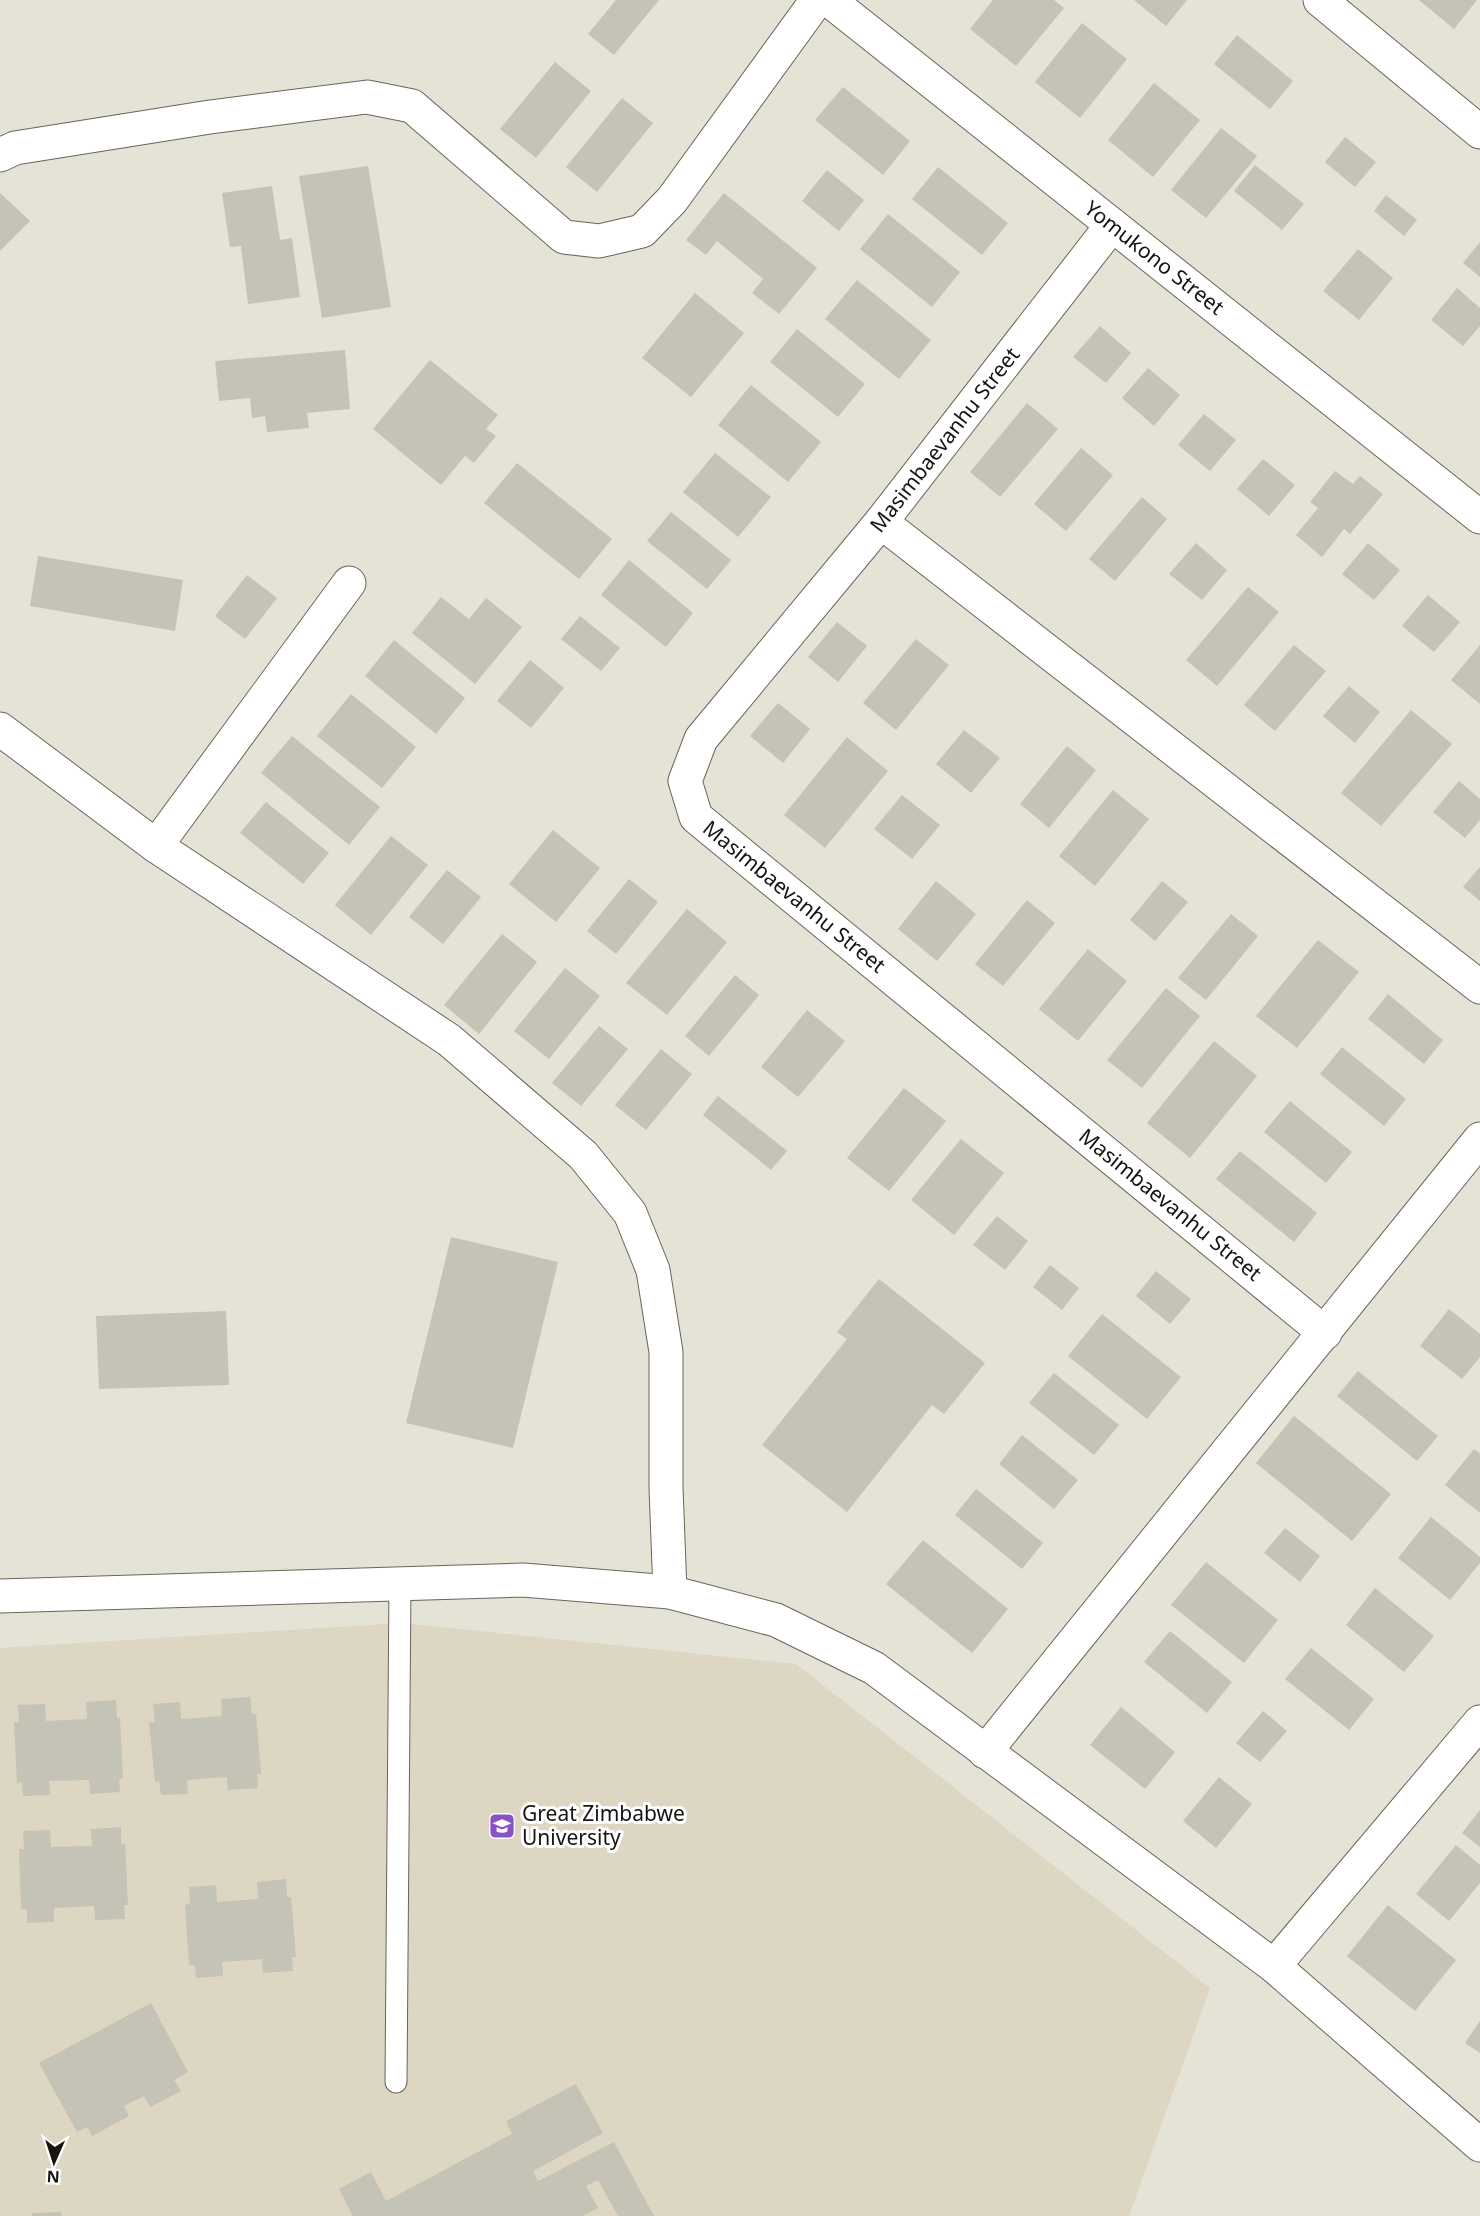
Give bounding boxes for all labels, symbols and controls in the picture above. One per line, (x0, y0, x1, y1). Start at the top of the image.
street label: Yomukono Street (1079, 194, 1230, 321)
street label: Masimbaevanhu Street (863, 341, 1026, 538)
street label: Masimbaevanhu Street (697, 814, 892, 979)
street label: Masimbaevanhu Street (1073, 1122, 1268, 1287)
place label: Great Zimbabwe University (522, 1799, 685, 1851)
school or university icon: Great Zimbabwe University (487, 1811, 517, 1841)
north arrow (24, 2132, 84, 2192)
text: N (46, 2166, 60, 2188)

